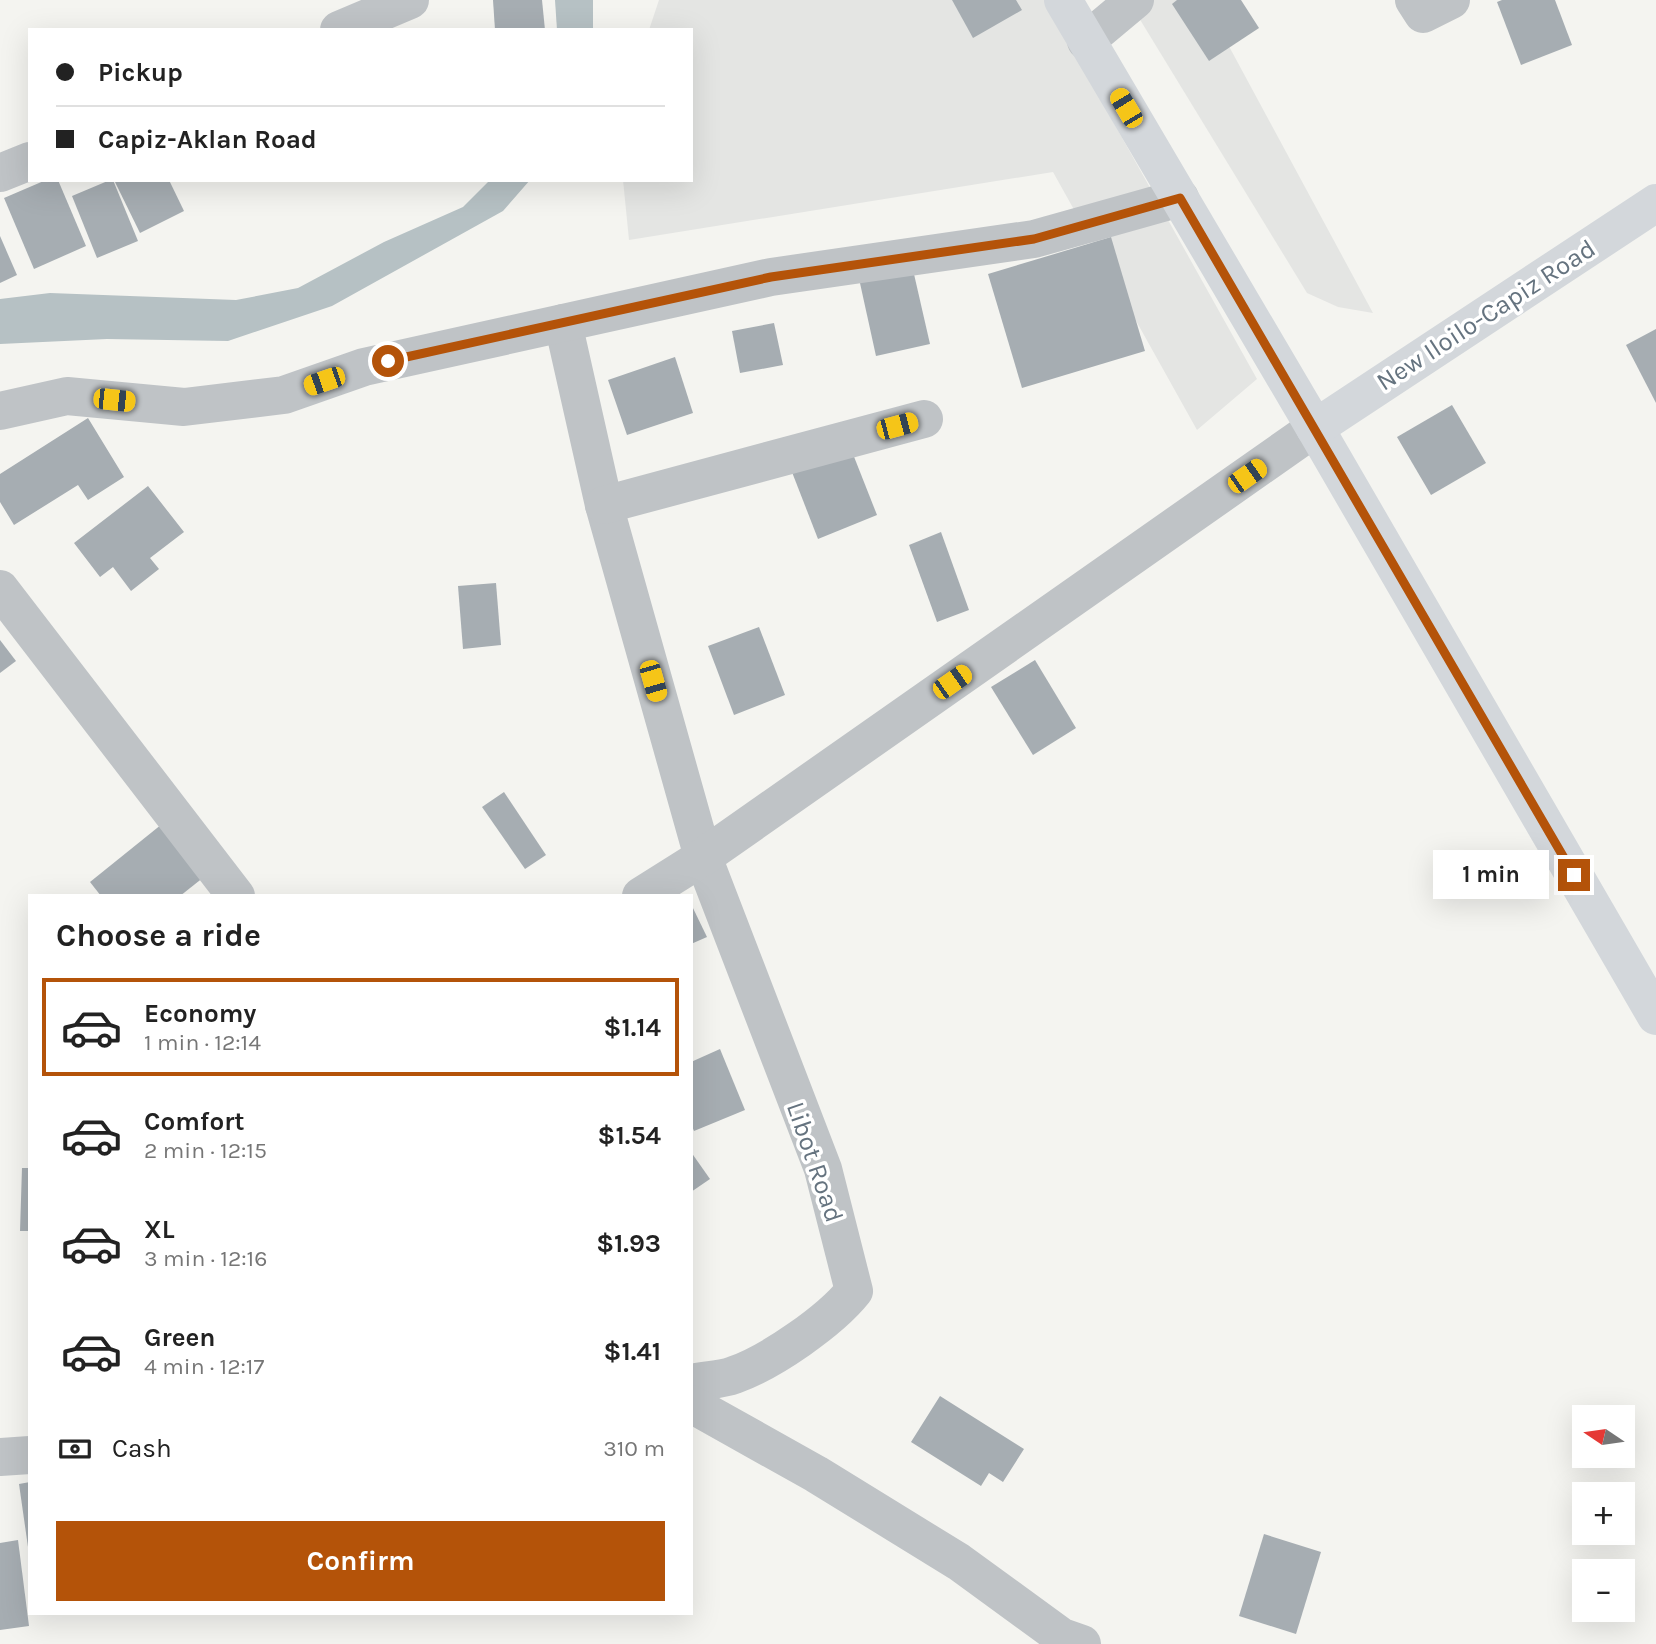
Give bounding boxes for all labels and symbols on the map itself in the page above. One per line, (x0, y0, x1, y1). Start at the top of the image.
car (1107, 85, 1146, 131)
street label: New Iloilo-Capiz Road (1371, 233, 1601, 397)
route start (372, 345, 404, 377)
car (301, 364, 348, 398)
car (93, 387, 136, 413)
car (874, 410, 921, 442)
car (1224, 455, 1271, 497)
car (638, 658, 669, 704)
car (929, 661, 976, 703)
callout: 1 min (1434, 850, 1550, 900)
route end (1558, 859, 1590, 891)
street label: Libot Road (780, 1098, 850, 1226)
north arrow (1572, 1405, 1634, 1468)

